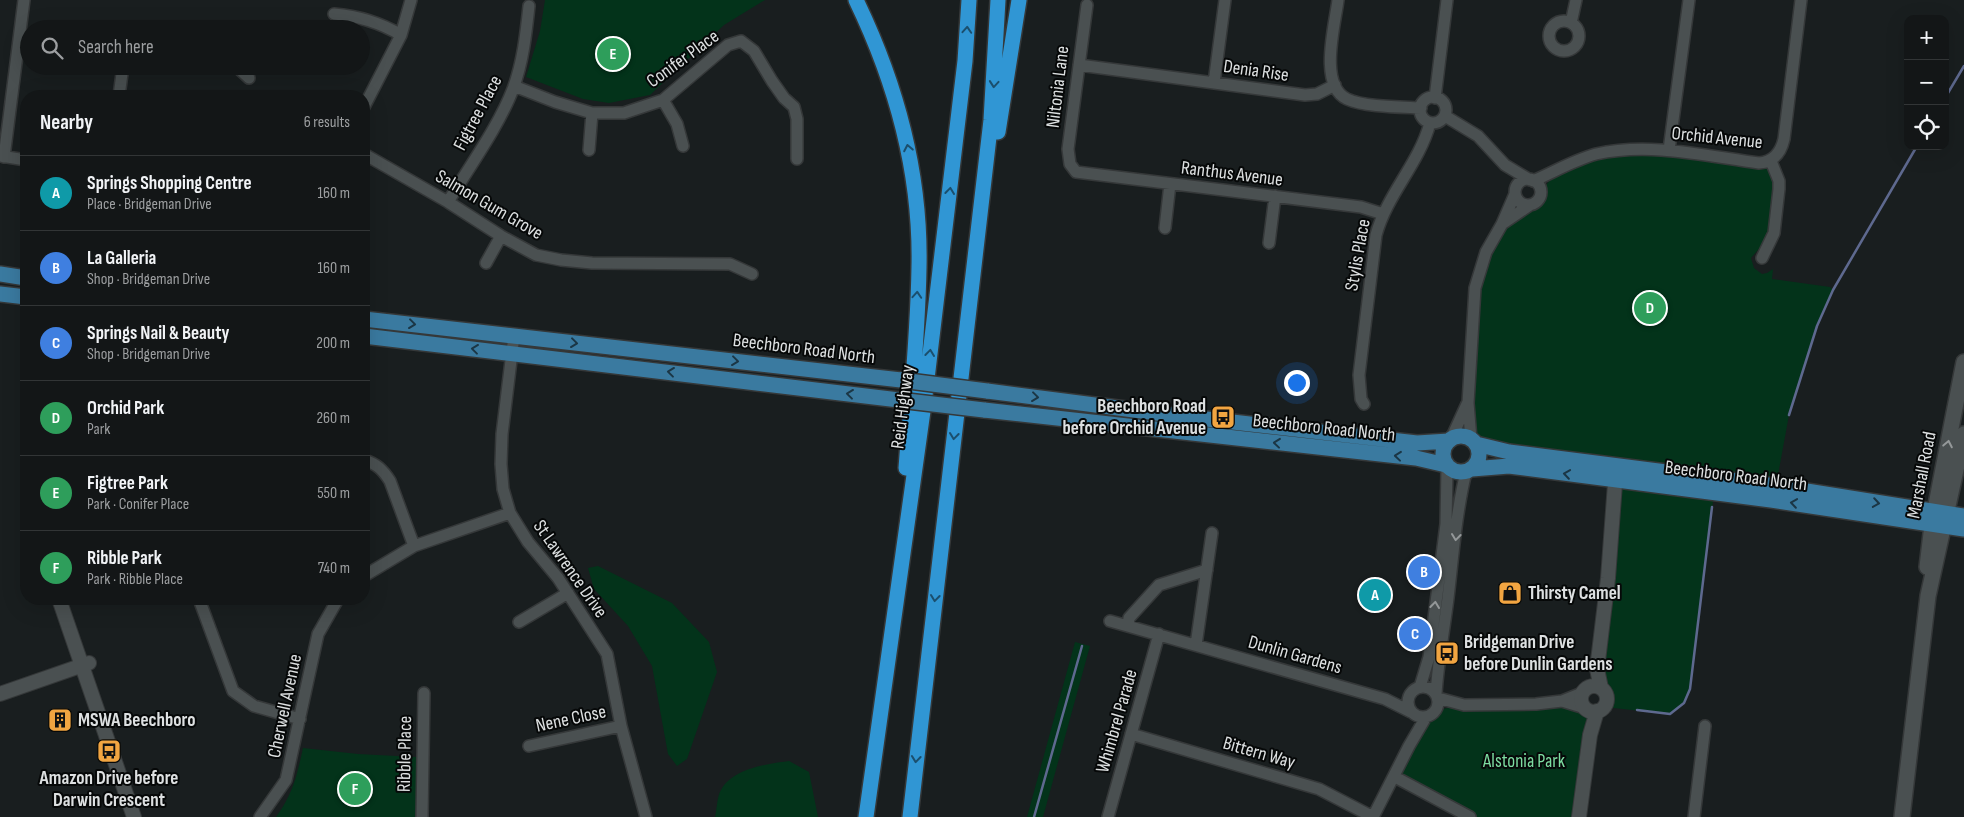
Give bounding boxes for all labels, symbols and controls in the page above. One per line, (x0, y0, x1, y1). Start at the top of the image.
map controls (1904, 15, 1949, 150)
button: + (1904, 15, 1949, 60)
search box (20, 20, 370, 75)
street label: Conifer Place (642, 25, 724, 93)
one-way arrow (962, 26, 973, 34)
icon: search (38, 34, 66, 62)
pin: E (597, 35, 629, 73)
text: Search here (78, 36, 154, 59)
street label: Niltonia Lane (1042, 45, 1074, 129)
street label: Denia Rise (1222, 55, 1290, 87)
button: − (1904, 60, 1949, 105)
street label: Figtree Place (449, 71, 507, 155)
one-way arrow (988, 80, 999, 88)
button: locate (1904, 105, 1949, 150)
text: Nearby (40, 110, 93, 135)
text: 6 results (304, 113, 350, 132)
street label: Orchid Avenue (1670, 122, 1764, 154)
one-way arrow (903, 144, 914, 153)
street label: Ranthus Avenue (1180, 156, 1284, 192)
street label: Salmon Gum Grove (431, 165, 547, 245)
text: Springs Shopping Centre (87, 172, 252, 195)
text: A (52, 184, 60, 203)
text: 160 m (317, 184, 350, 203)
one-way arrow (944, 187, 955, 195)
text: Place · Bridgeman Drive (87, 195, 212, 214)
street label: Stylis Place (1340, 217, 1376, 293)
text: La Galleria (87, 247, 156, 270)
text: B (52, 259, 60, 278)
text: 160 m (317, 259, 350, 278)
text: Shop · Bridgeman Drive (87, 270, 210, 289)
pin: D (1634, 289, 1666, 327)
one-way arrow (912, 291, 923, 299)
one-way arrow (408, 318, 416, 329)
text: Springs Nail & Beauty (87, 322, 230, 345)
street label: Beechboro Road North (732, 329, 876, 369)
text: C (52, 334, 60, 353)
text: 200 m (316, 334, 350, 353)
one-way arrow (570, 337, 578, 348)
one-way arrow (471, 344, 479, 355)
text: Shop · Bridgeman Drive (87, 345, 210, 364)
one-way arrow (924, 348, 935, 356)
one-way arrow (731, 355, 739, 366)
street label: Reid Highway (886, 363, 920, 450)
one-way arrow (667, 367, 675, 378)
your location (1284, 370, 1310, 396)
one-way arrow (846, 389, 854, 400)
one-way arrow (1031, 391, 1039, 402)
place label: Beechboro Road before Orchid Avenue (1062, 395, 1206, 440)
text: Orchid Park (87, 397, 164, 420)
bus stop icon: Beechboro Road before Orchid Avenue (1210, 404, 1236, 430)
text: D (52, 409, 60, 428)
text: 260 m (316, 409, 350, 428)
street label: Beechboro Road North (1252, 409, 1396, 447)
text: Park (87, 420, 110, 439)
street label: Marshall Road (1902, 430, 1942, 520)
one-way arrow (949, 433, 960, 441)
one-way arrow (1272, 438, 1280, 449)
one-way arrow (1943, 440, 1953, 449)
one-way arrow (1394, 451, 1402, 462)
street label: Beechboro Road North (1664, 456, 1808, 496)
one-way arrow (1563, 469, 1571, 480)
text: Figtree Park (87, 472, 168, 495)
text: E (53, 484, 59, 503)
text: 550 m (317, 484, 350, 503)
text: Park · Conifer Place (87, 495, 189, 514)
one-way arrow (1872, 497, 1880, 507)
one-way arrow (1790, 498, 1798, 509)
street label: St Lawrence Drive (528, 516, 612, 622)
one-way arrow (1451, 534, 1462, 542)
text: Ribble Park (87, 547, 162, 570)
pin: B (1408, 553, 1440, 591)
text: F (53, 559, 59, 578)
text: 740 m (318, 559, 350, 578)
text: Park · Ribble Place (87, 570, 183, 589)
pin: A (1359, 576, 1391, 614)
shop icon: Thirsty Camel (1497, 580, 1523, 606)
place label: Thirsty Camel (1528, 582, 1621, 605)
one-way arrow (930, 594, 941, 602)
one-way arrow (1429, 601, 1440, 609)
pin: C (1399, 615, 1431, 653)
street label: Dunlin Gardens (1245, 631, 1345, 679)
place label: Bridgeman Drive before Dunlin Gardens (1464, 631, 1612, 676)
bus stop icon: Bridgeman Drive before Dunlin Gardens (1434, 640, 1460, 666)
street label: Cherwell Avenue (263, 652, 307, 760)
street label: Whimbrel Parade (1091, 667, 1143, 775)
street label: Nene Close (534, 700, 608, 738)
building icon: MSWA Beechboro (47, 707, 73, 733)
place label: MSWA Beechboro (78, 709, 195, 732)
street label: Ribble Place (393, 716, 417, 792)
street label: Bittern Way (1220, 732, 1298, 774)
bus stop icon: Amazon Drive before Darwin Crescent (96, 738, 122, 764)
park label: Alstonia Park (1482, 750, 1566, 773)
one-way arrow (911, 755, 922, 763)
place label: Amazon Drive before Darwin Crescent (39, 767, 178, 812)
pin: F (339, 770, 371, 808)

